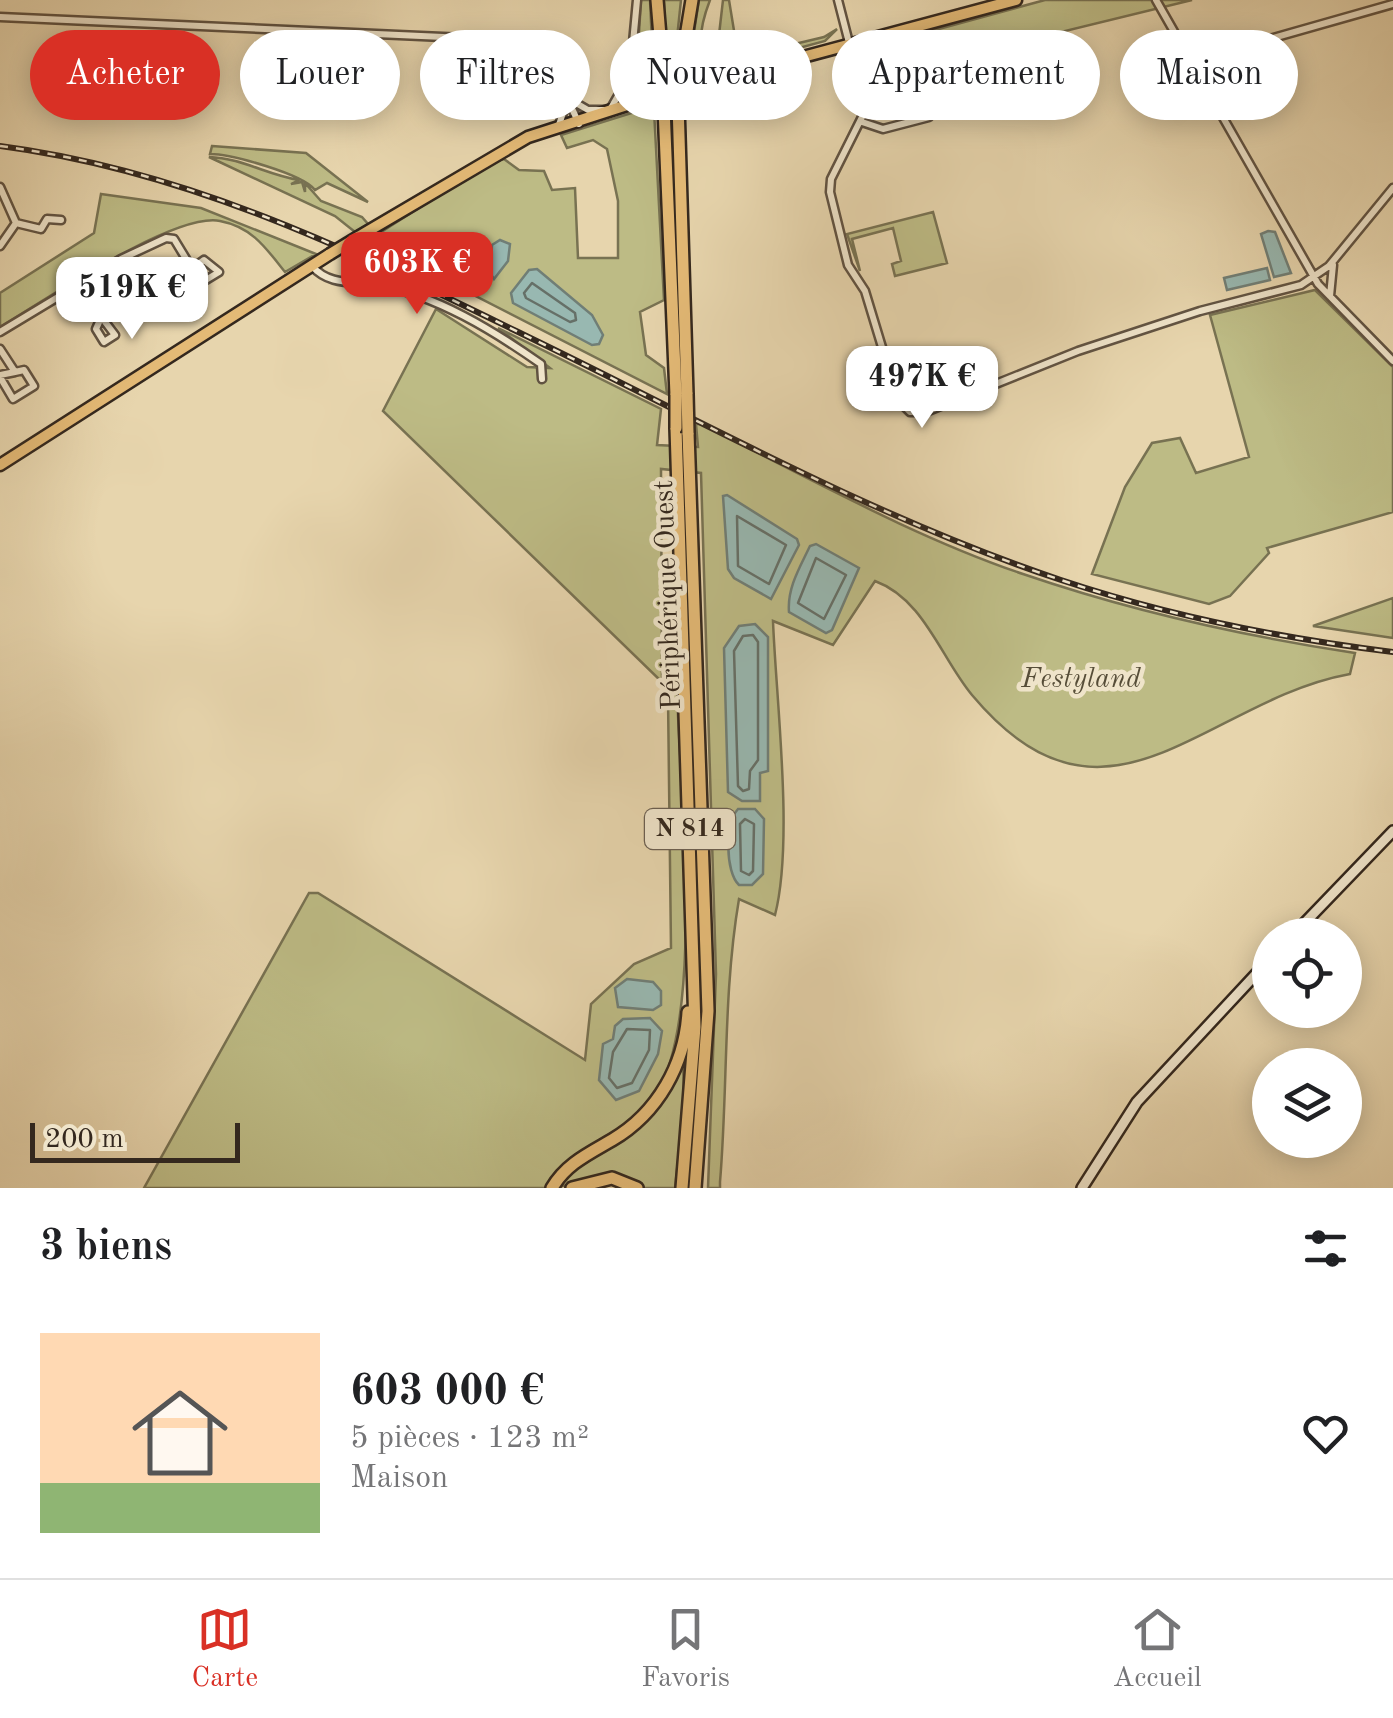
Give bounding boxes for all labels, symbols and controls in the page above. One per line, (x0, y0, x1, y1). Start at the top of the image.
chip: Acheter (30, 30, 220, 120)
chip: Louer (240, 30, 400, 120)
chip: Filtres (420, 30, 590, 120)
chip: Nouveau (610, 30, 812, 120)
chip: Appartement (832, 30, 1100, 120)
chip: Maison (1120, 30, 1298, 120)
pin: 603K € (336, 232, 498, 317)
text: 603K € (363, 248, 471, 280)
pin: 519K € (51, 257, 213, 342)
text: 519K € (78, 273, 186, 305)
pin: 497K € (841, 346, 1003, 431)
text: 497K € (868, 362, 976, 394)
street label: Périphérique Ouest (651, 479, 687, 711)
park label: Festyland (1020, 666, 1141, 694)
road number: N 814 (645, 809, 735, 849)
map controls (1252, 918, 1362, 1158)
button: locate (1252, 918, 1362, 1028)
button: layers (1252, 1048, 1362, 1158)
scale bar (30, 1118, 240, 1162)
text: 200 m (45, 1126, 124, 1154)
icon: filters (1298, 1221, 1353, 1276)
text: 3 biens (40, 1227, 172, 1269)
text: 603 000 € (350, 1372, 544, 1414)
icon: home (120, 1373, 240, 1493)
icon: heart (1298, 1406, 1353, 1461)
text: 5 pièces · 123 m² (350, 1423, 589, 1455)
text: Maison (350, 1463, 448, 1495)
tab: Carte (191, 1602, 258, 1697)
tab: Favoris (641, 1602, 730, 1697)
tab: Accueil (1113, 1602, 1202, 1697)

